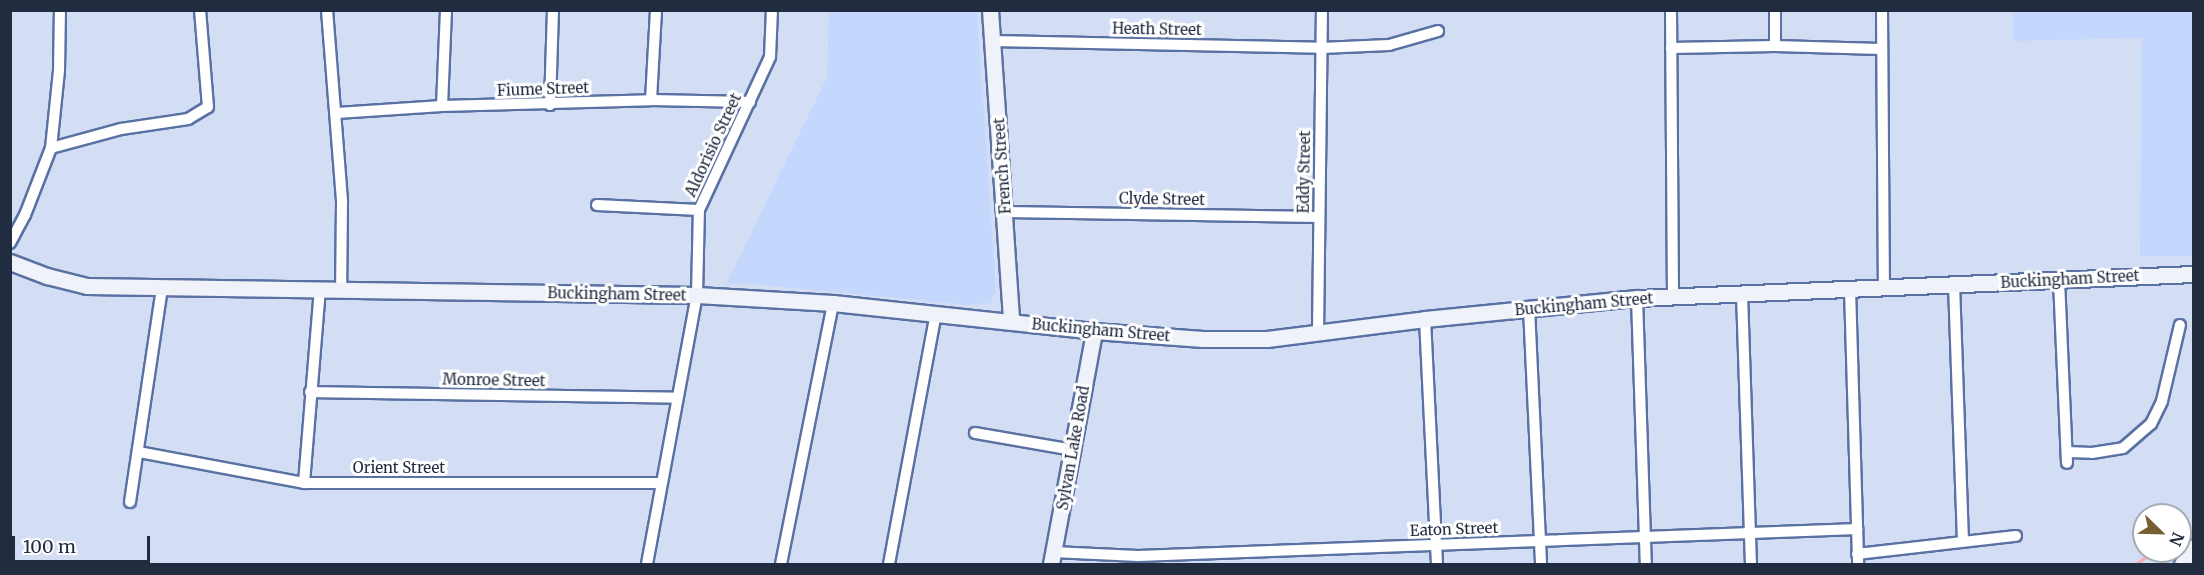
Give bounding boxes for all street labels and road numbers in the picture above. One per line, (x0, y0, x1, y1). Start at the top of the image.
street label: Heath Street (1112, 19, 1202, 39)
street label: Fiume Street (497, 78, 589, 100)
street label: Aldorisio Street (681, 90, 745, 200)
street label: French Street (990, 117, 1014, 215)
street label: Eddy Street (1294, 130, 1314, 214)
street label: Clyde Street (1119, 189, 1205, 209)
street label: Buckingham Street (2000, 266, 2140, 292)
street label: Buckingham Street (547, 284, 687, 304)
street label: Buckingham Street (1514, 289, 1654, 319)
street label: Buckingham Street (1031, 315, 1171, 345)
street label: Monroe Street (442, 370, 546, 390)
street label: Sylvan Lake Road (1053, 384, 1093, 512)
street label: Orient Street (353, 459, 445, 477)
street label: Eaton Street (1409, 518, 1499, 540)

